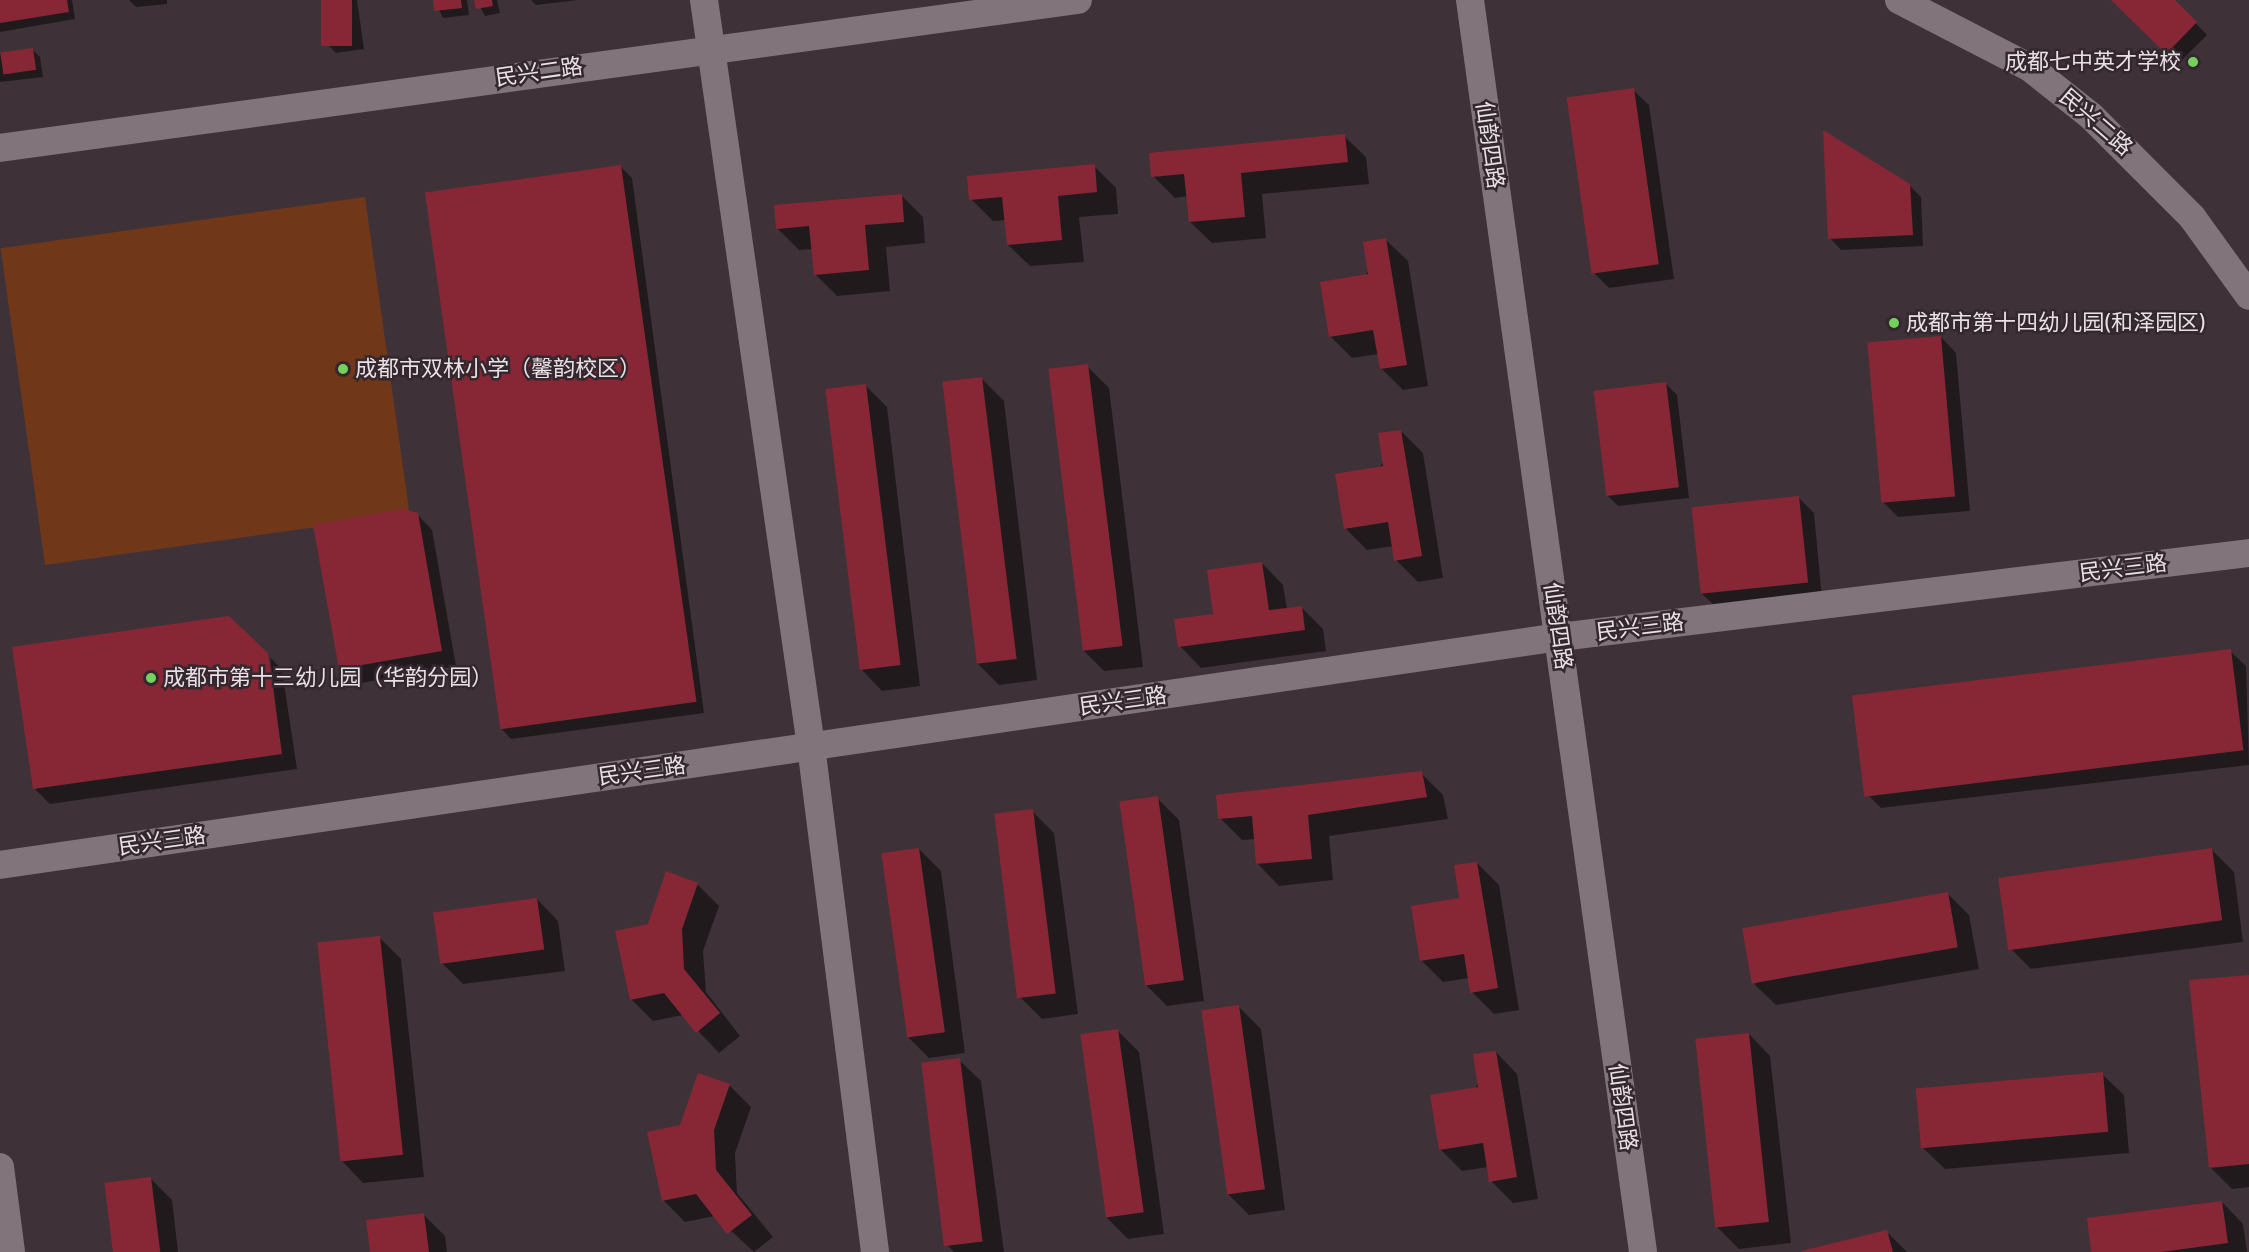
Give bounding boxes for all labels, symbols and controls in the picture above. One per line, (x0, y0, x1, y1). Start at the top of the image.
place label: 成都七中英才学校 (2005, 49, 2181, 75)
street label: 民兴二路 (494, 53, 584, 91)
marker: 成都七中英才学校 (2186, 55, 2200, 69)
street label: 民兴二路 (2054, 83, 2138, 161)
street label: 仙韵四路 (1471, 100, 1509, 190)
place label: 成都市第十四幼儿园(和泽园区) (1906, 310, 2206, 336)
marker: 成都市第十四幼儿园(和泽园区) (1887, 316, 1901, 330)
place label: 成都市双林小学（馨韵校区） (355, 356, 641, 382)
marker: 成都市双林小学（馨韵校区） (336, 362, 350, 376)
street label: 民兴三路 (2078, 550, 2168, 586)
street label: 仙韵四路 (1539, 581, 1577, 671)
street label: 民兴三路 (1595, 609, 1685, 645)
place label: 成都市第十三幼儿园（华韵分园） (163, 665, 493, 691)
marker: 成都市第十三幼儿园（华韵分园） (144, 671, 158, 685)
street label: 民兴三路 (1078, 682, 1168, 720)
street label: 民兴三路 (597, 752, 687, 790)
street label: 民兴三路 (117, 822, 207, 860)
street label: 仙韵四路 (1604, 1062, 1642, 1152)

